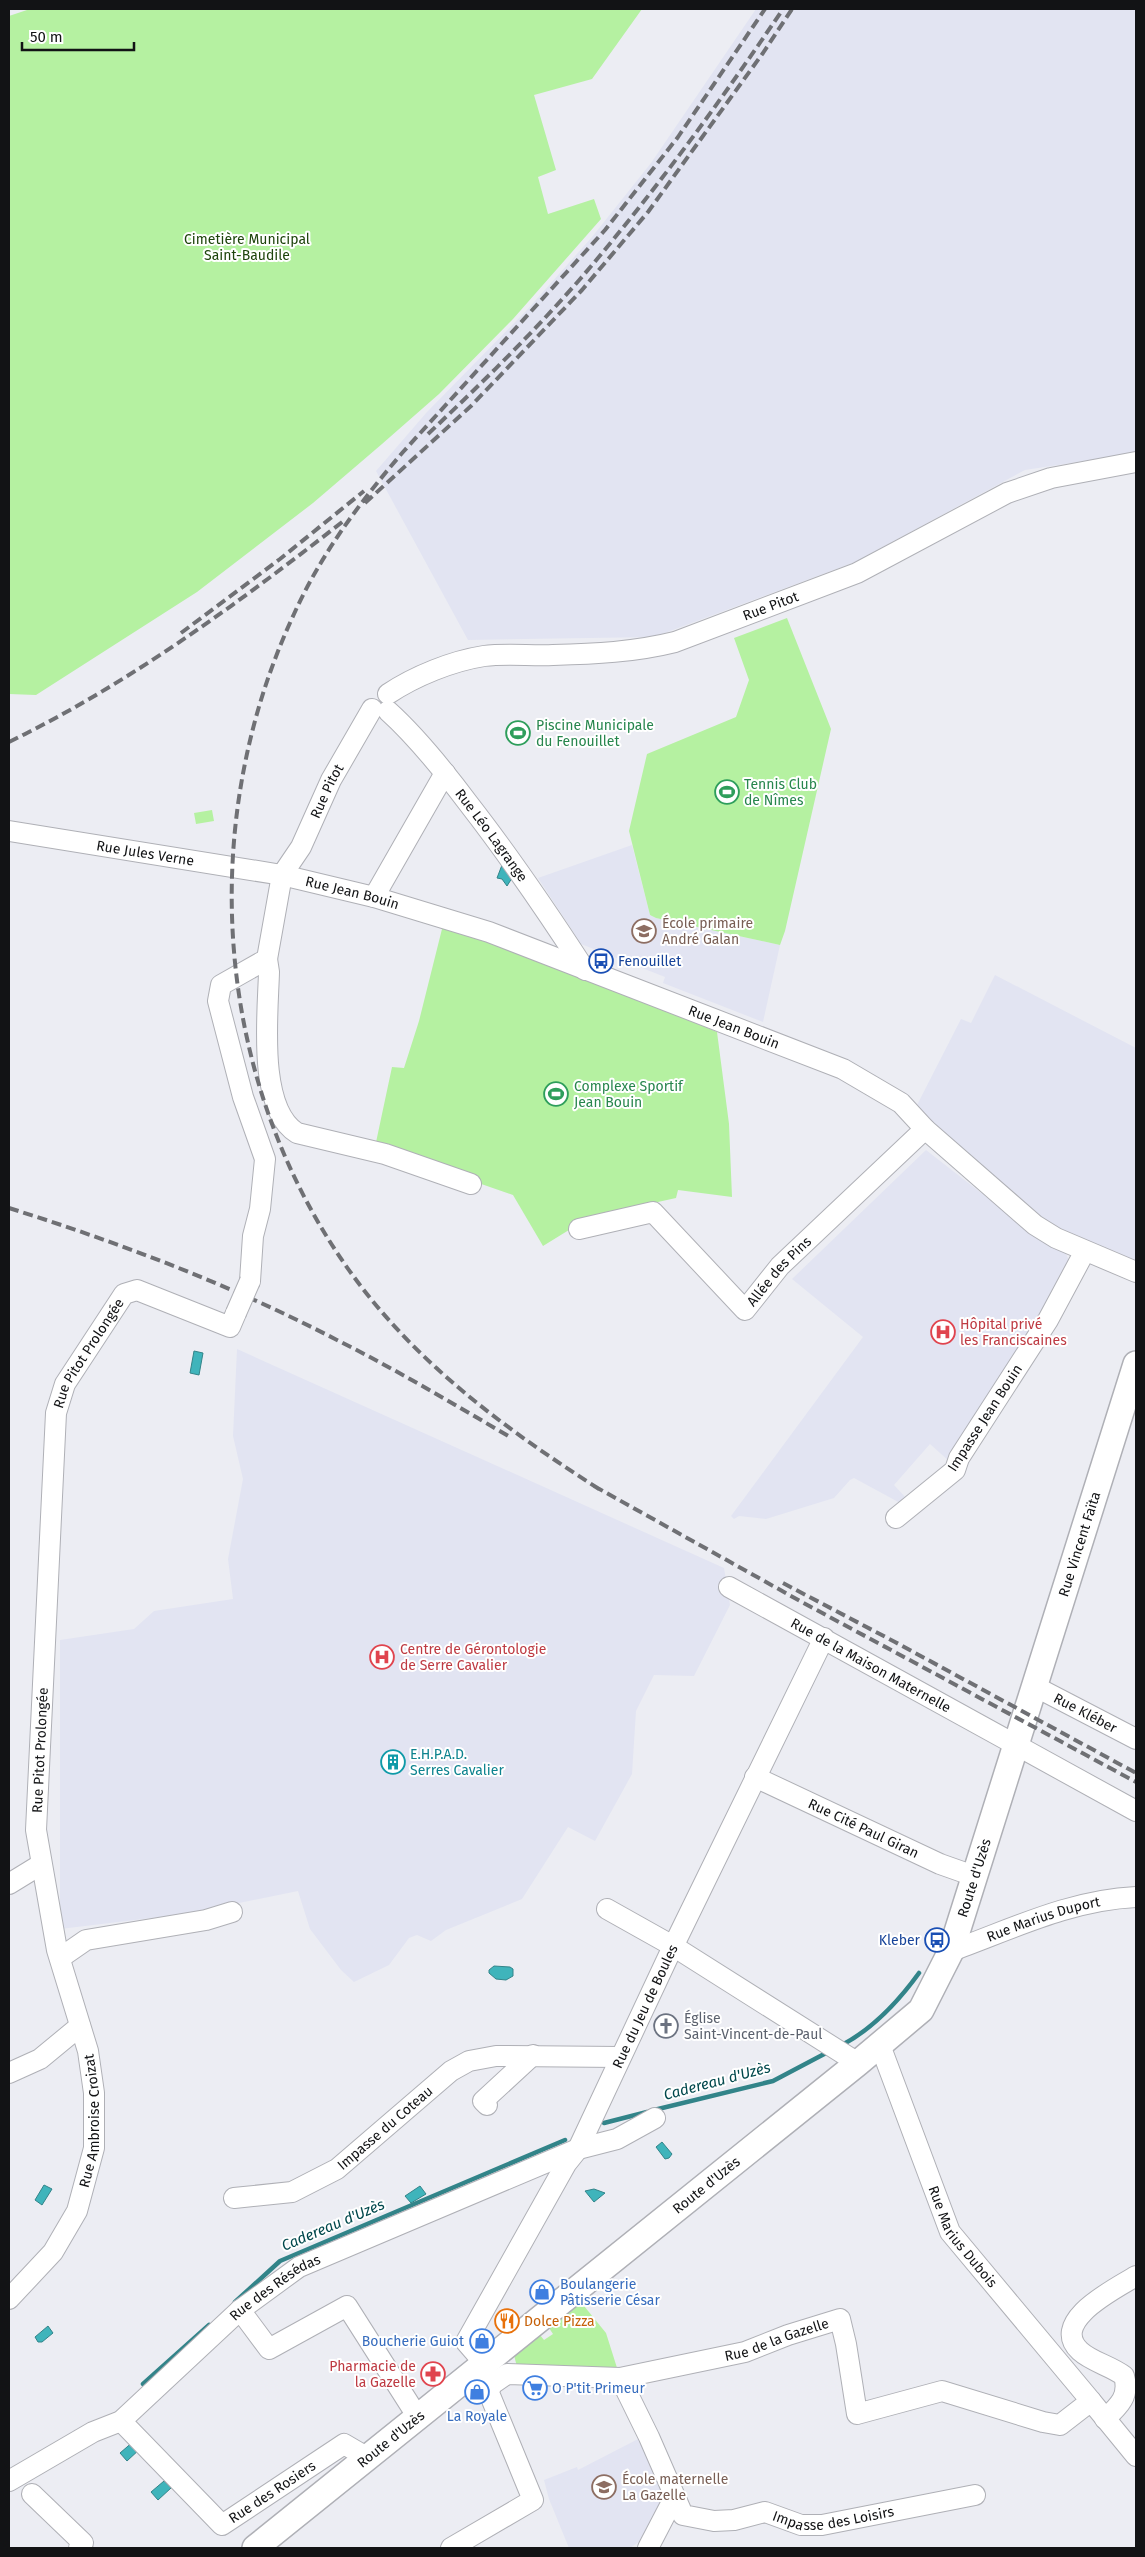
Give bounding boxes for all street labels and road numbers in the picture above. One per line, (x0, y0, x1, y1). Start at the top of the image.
street label: Rue Pitot (740, 587, 802, 624)
street label: Rue Pitot (306, 760, 347, 821)
street label: Rue Léo Lagrange (452, 785, 532, 885)
street label: Rue Jules Verne (95, 837, 195, 869)
street label: Rue Jean Bouin (304, 872, 401, 913)
street label: Rue Jean Bouin (686, 1001, 782, 1052)
street label: Allée des Pins (743, 1232, 815, 1309)
street label: Rue Pitot Prolongée (50, 1295, 127, 1410)
street label: Impasse Jean Bouin (944, 1361, 1026, 1475)
street label: Rue Vincent Faïta (1055, 1489, 1104, 1599)
street label: Rue de la Maison Maternelle (788, 1614, 954, 1716)
street label: Rue Pitot Prolongée (28, 1687, 51, 1813)
street label: Rue Kléber (1051, 1689, 1121, 1737)
street label: Rue Cité Paul Giran (805, 1795, 922, 1861)
street label: Route d'Uzès (954, 1836, 995, 1919)
street label: Rue Marius Duport (984, 1893, 1102, 1945)
street label: Rue du Jeu de Boules (609, 1941, 682, 2071)
street label: Rue Ambroise Croizat (75, 2052, 103, 2189)
street label: Impasse du Coteau (334, 2082, 436, 2173)
street label: Route d'Uzès (669, 2153, 744, 2217)
street label: Rue Marius Dubois (925, 2183, 1001, 2291)
street label: Rue des Résédas (226, 2250, 323, 2324)
street label: Rue de la Gazelle (723, 2314, 831, 2365)
street label: Route d'Uzès (353, 2406, 428, 2471)
street label: Rue des Rosiers (225, 2457, 319, 2527)
street label: Impasse des Loisirs (770, 2503, 896, 2534)

